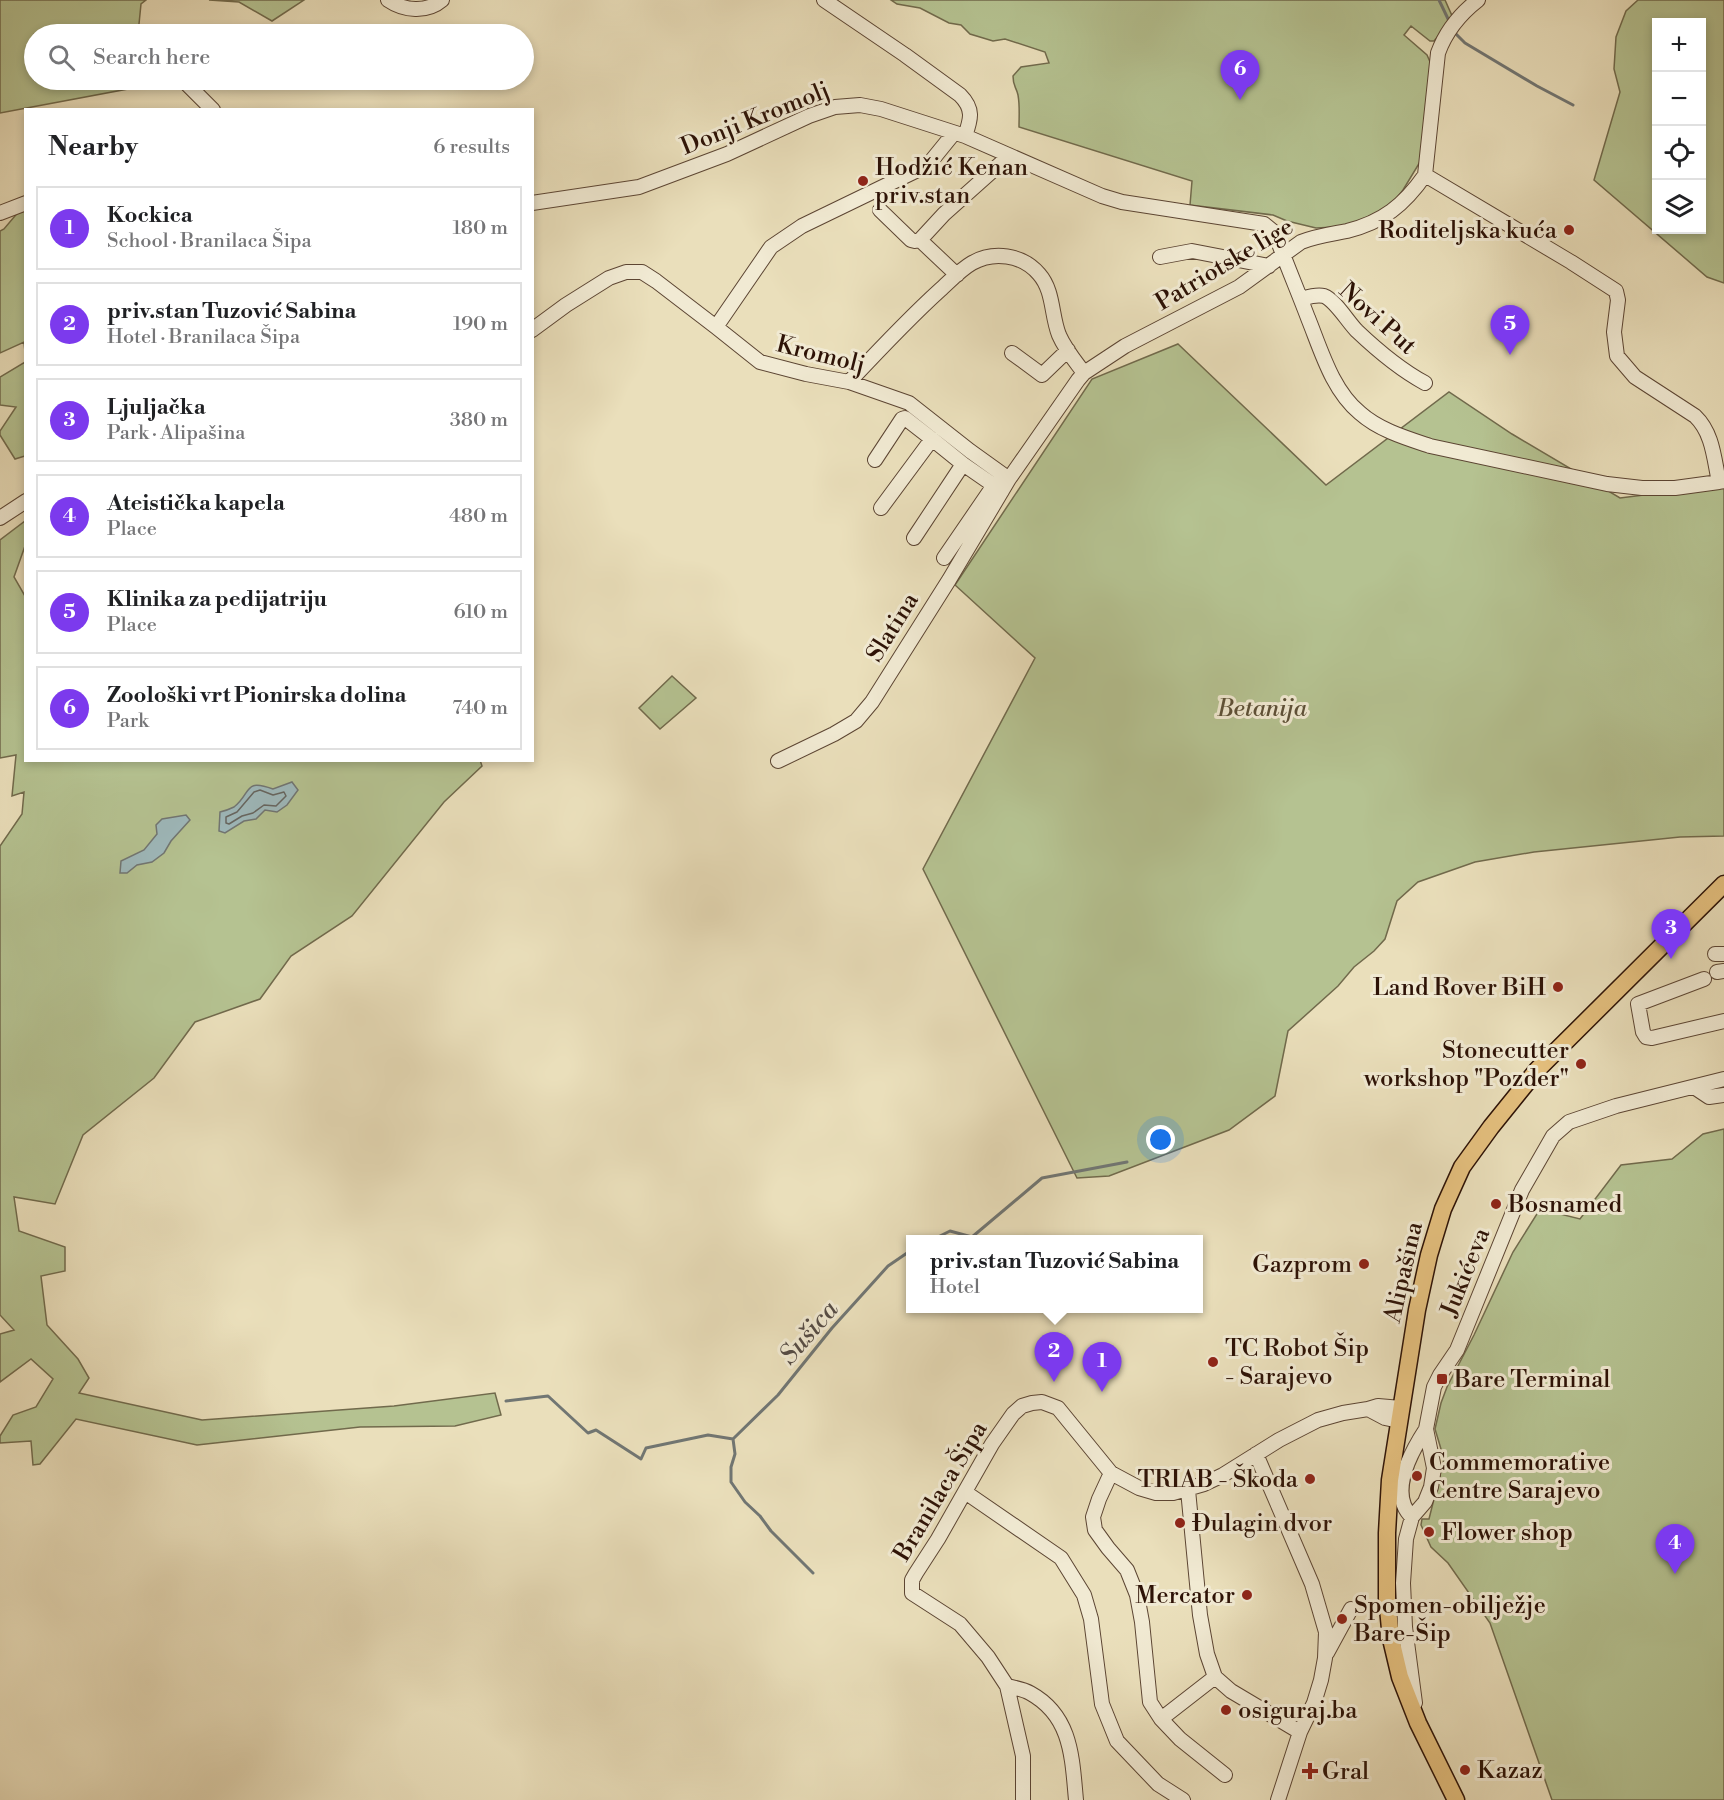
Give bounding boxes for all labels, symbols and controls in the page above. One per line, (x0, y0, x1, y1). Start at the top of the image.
map controls (1652, 18, 1706, 234)
button: + (1652, 18, 1706, 72)
search box (24, 24, 534, 90)
icon: search (45, 41, 78, 74)
text: Search here (93, 44, 210, 71)
pin: 6 (1220, 51, 1260, 100)
button: − (1652, 72, 1706, 126)
street label: Donji Kromolj (677, 75, 834, 162)
button: locate (1652, 126, 1706, 180)
text: Nearby (48, 131, 138, 163)
text: 6 results (433, 135, 510, 160)
place label: Hodžić Kenan priv.stan (875, 153, 1028, 211)
marker: Hodžić Kenan priv.stan (856, 174, 870, 188)
button: layers (1652, 180, 1706, 234)
text: Kockica (107, 202, 193, 229)
street label: Patriotske lige (1150, 212, 1299, 318)
text: 1 (65, 216, 74, 241)
text: 180 m (453, 216, 508, 241)
place label: Roditeljska kuća (1378, 216, 1558, 246)
marker: Roditeljska kuća (1562, 223, 1576, 237)
text: School · Branilaca Šipa (107, 229, 312, 254)
street label: Novi Put (1332, 276, 1423, 362)
text: priv.stan Tuzović Sabina (107, 298, 356, 325)
pin: 5 (1490, 306, 1530, 355)
text: 2 (63, 312, 76, 337)
text: 190 m (453, 312, 508, 337)
text: Hotel · Branilaca Šipa (107, 325, 300, 350)
street label: Kromolj (773, 329, 868, 380)
text: Ljuljačka (107, 394, 206, 421)
text: 3 (63, 408, 76, 433)
text: 380 m (450, 408, 508, 433)
text: Park · Alipašina (107, 421, 245, 446)
text: Ateistička kapela (107, 490, 285, 517)
text: 4 (63, 504, 76, 529)
text: 480 m (449, 504, 508, 529)
text: Place (107, 517, 157, 542)
text: Klinika za pedijatriju (107, 586, 327, 613)
street label: Slatina (860, 587, 926, 668)
text: 5 (63, 600, 76, 625)
text: 610 m (454, 600, 508, 625)
text: Place (107, 613, 157, 638)
text: Zoološki vrt Pionirska dolina (107, 682, 406, 709)
park label: Betanija (1216, 694, 1307, 724)
text: 6 (63, 696, 76, 721)
text: 740 m (452, 696, 508, 721)
text: Park (107, 709, 149, 734)
pin: 3 (1652, 910, 1690, 959)
place label: Land Rover BiH (1373, 973, 1546, 1003)
marker: Land Rover BiH (1551, 980, 1565, 994)
place label: Stonecutter workshop "Pozder" (1363, 1036, 1569, 1094)
marker: Stonecutter workshop "Pozder" (1574, 1057, 1588, 1071)
your location (1146, 1125, 1175, 1154)
place label: Bosnamed (1507, 1190, 1622, 1220)
marker: Bosnamed (1489, 1197, 1503, 1211)
street label: Alipašina (1378, 1218, 1430, 1326)
street label: Jukićeva (1434, 1223, 1497, 1322)
popup (906, 1235, 1203, 1313)
text: priv.stan Tuzović Sabina (930, 1248, 1179, 1275)
place label: Gazprom (1252, 1250, 1352, 1280)
marker: Gazprom (1357, 1257, 1371, 1271)
text: Hotel (930, 1275, 980, 1300)
water label: Sušica (772, 1294, 846, 1371)
pin: 2 (1034, 1332, 1074, 1382)
place label: TC Robot Šip - Sarajevo (1225, 1332, 1369, 1392)
pin: 1 (1082, 1342, 1122, 1392)
marker: TC Robot Šip - Sarajevo (1206, 1355, 1220, 1369)
place label: Bare Terminal (1453, 1365, 1610, 1395)
marker: Bare Terminal (1435, 1372, 1449, 1386)
street label: Branilaca Šipa (885, 1414, 995, 1568)
place label: Commemorative Centre Sarajevo (1429, 1448, 1610, 1506)
place label: TRIAB - Škoda (1137, 1463, 1299, 1495)
marker: Commemorative Centre Sarajevo (1410, 1469, 1424, 1483)
marker: TRIAB - Škoda (1303, 1472, 1317, 1486)
place label: Đulagin dvor (1192, 1509, 1332, 1539)
marker: Đulagin dvor (1173, 1516, 1187, 1530)
place label: Flower shop (1441, 1518, 1573, 1548)
pin: 4 (1656, 1524, 1694, 1574)
marker: Flower shop (1422, 1525, 1436, 1539)
place label: Mercator (1135, 1581, 1235, 1611)
marker: Mercator (1240, 1588, 1254, 1602)
place label: Spomen-obilježje Bare-Šip (1353, 1591, 1546, 1649)
marker: Spomen-obilježje Bare-Šip (1335, 1612, 1349, 1626)
place label: osiguraj.ba (1238, 1696, 1358, 1726)
marker: osiguraj.ba (1219, 1703, 1233, 1717)
place label: Kazaz (1477, 1756, 1543, 1786)
place label: Gral (1322, 1757, 1369, 1787)
marker: Kazaz (1458, 1763, 1472, 1777)
marker: Gral (1303, 1764, 1317, 1778)

